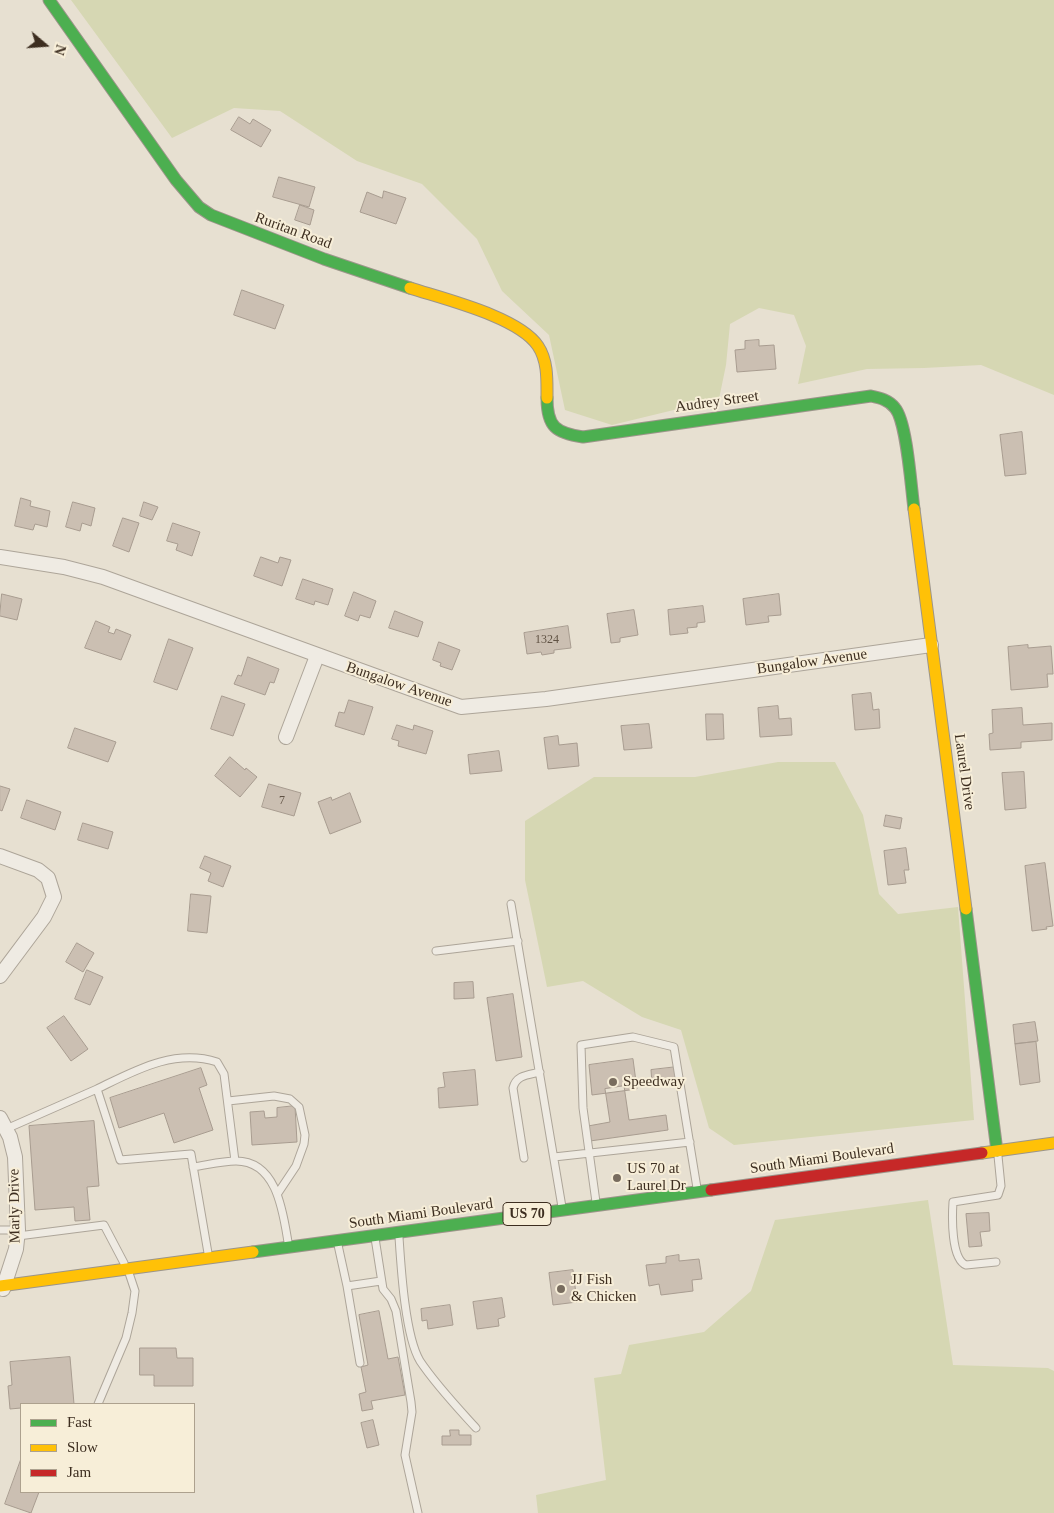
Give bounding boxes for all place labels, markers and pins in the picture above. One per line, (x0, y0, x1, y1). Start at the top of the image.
place label: Speedway (623, 1073, 685, 1091)
marker: Speedway (607, 1076, 619, 1088)
place label: US 70 at Laurel Dr (627, 1160, 686, 1195)
marker: US 70 at Laurel Dr (611, 1172, 623, 1184)
place label: JJ Fish & Chicken (571, 1271, 636, 1306)
marker: JJ Fish & Chicken (555, 1283, 567, 1295)

